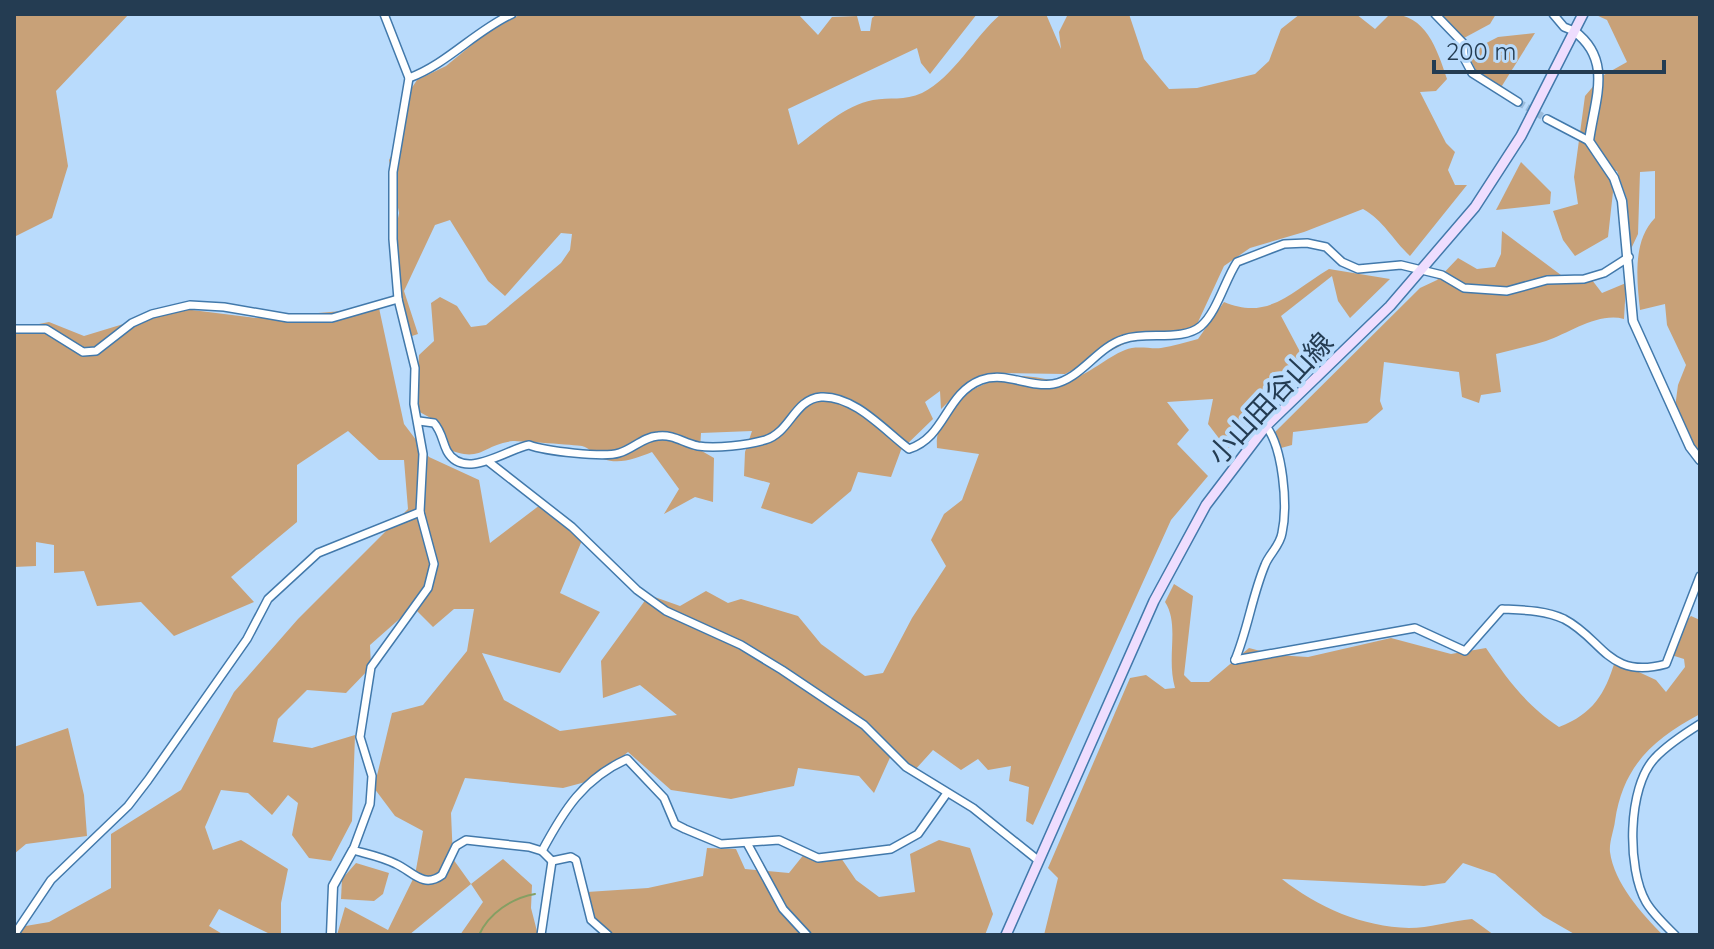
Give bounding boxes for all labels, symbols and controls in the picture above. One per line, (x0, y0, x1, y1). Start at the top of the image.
scale bar (1434, 24, 1664, 74)
text: 200 m (1446, 36, 1516, 66)
street label: 小山田谷山線 (1200, 325, 1340, 471)

